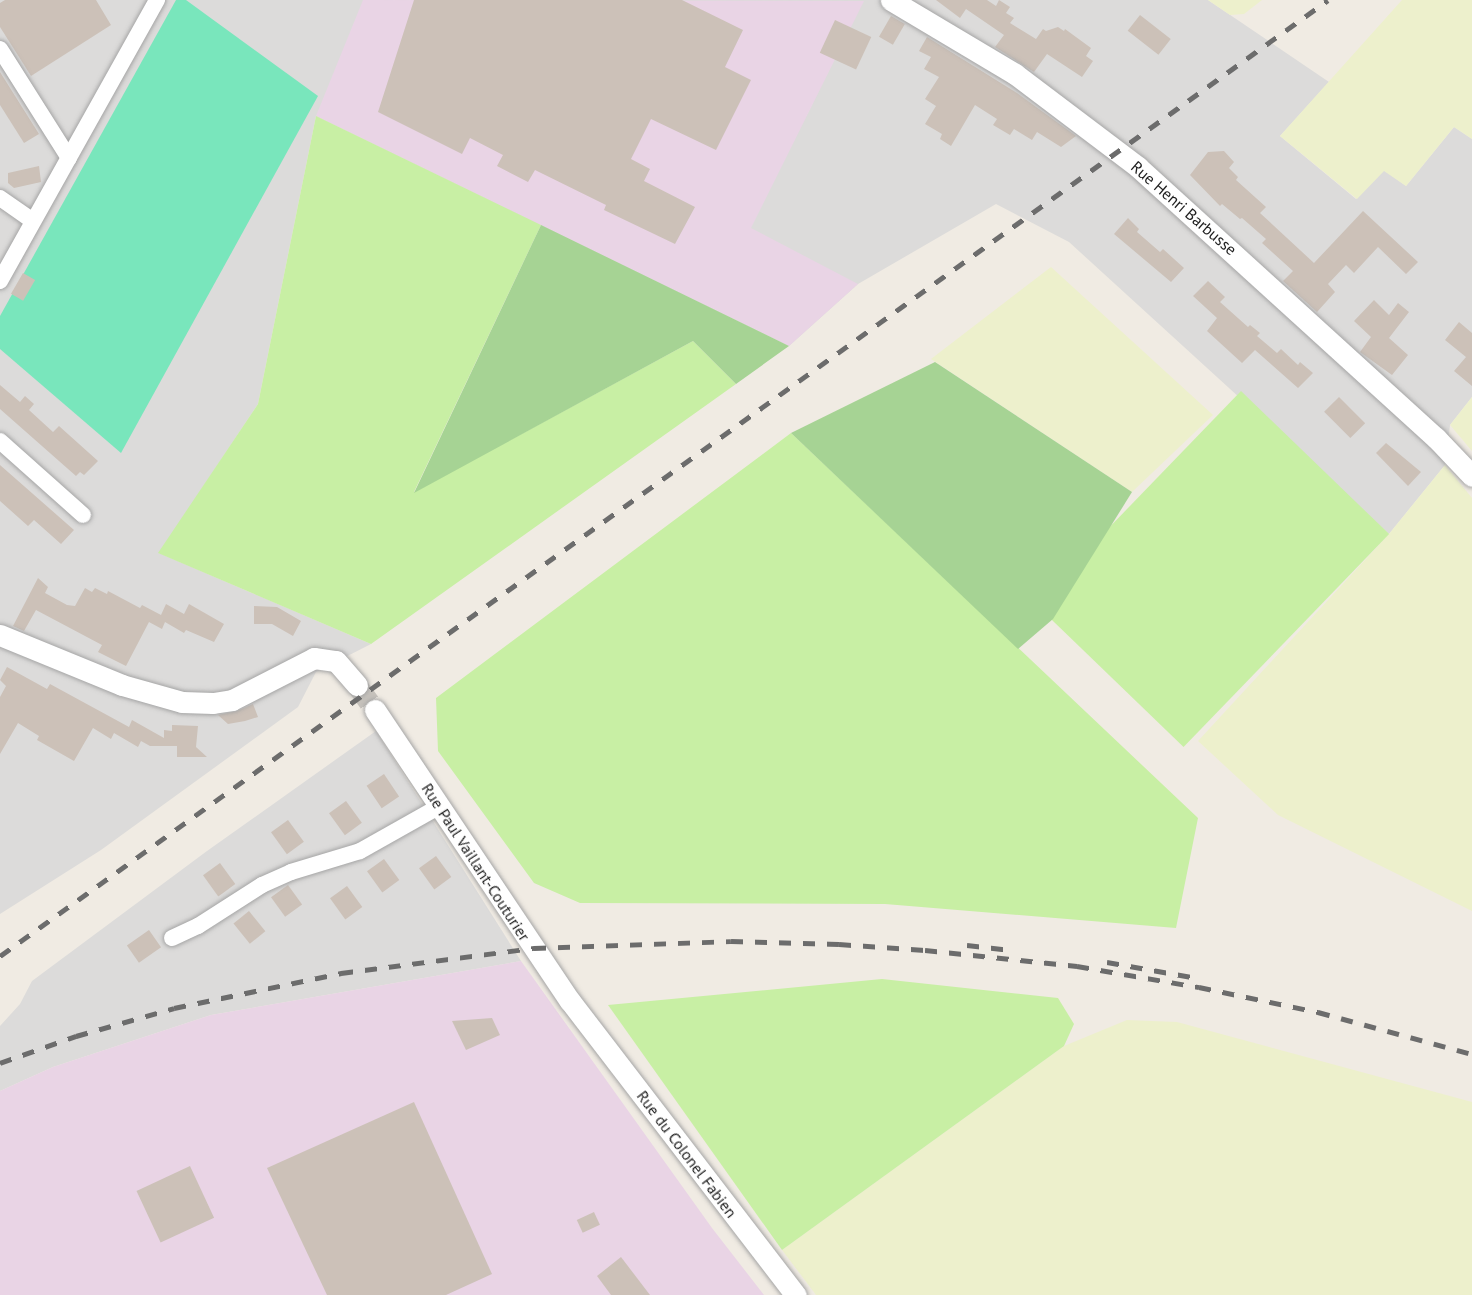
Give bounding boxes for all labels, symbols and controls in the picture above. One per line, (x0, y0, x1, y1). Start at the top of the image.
street label: Rue Henri Barbusse (1127, 157, 1241, 259)
street label: Rue Paul Vaillant-Couturier (418, 779, 534, 945)
street label: Rue du Colonel Fabien (633, 1087, 741, 1221)

